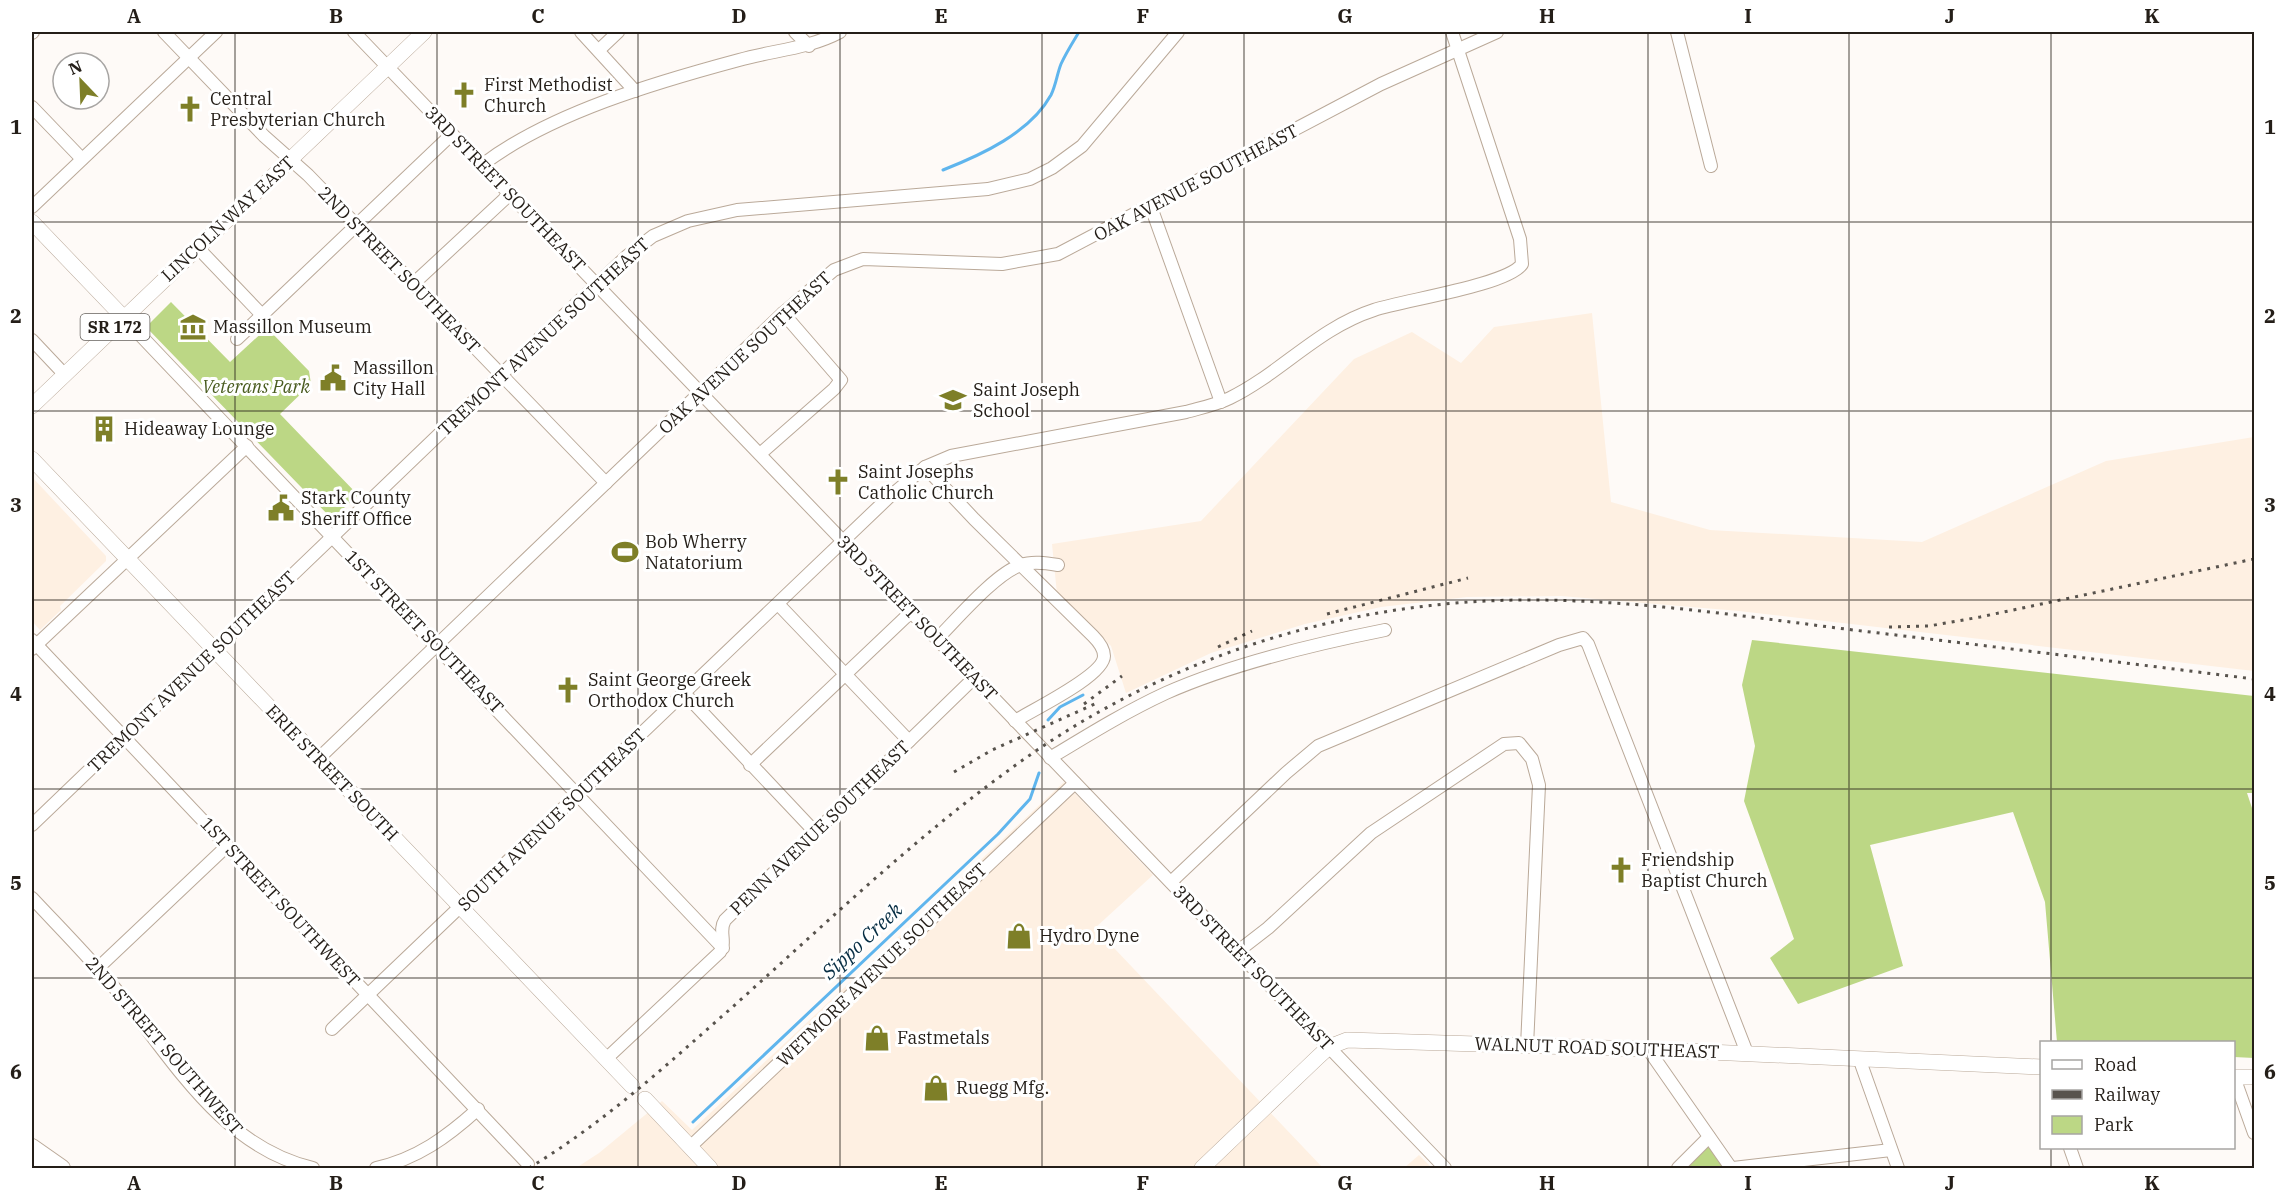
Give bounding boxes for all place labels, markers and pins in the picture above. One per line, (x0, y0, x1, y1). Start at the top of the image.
place label: First Methodist Church (484, 73, 613, 117)
church icon: First Methodist Church (449, 80, 479, 110)
place label: Central Presbyterian Church (210, 87, 386, 131)
church icon: Central Presbyterian Church (175, 94, 205, 124)
museum icon: Massillon Museum (178, 312, 208, 342)
place label: Massillon Museum (213, 315, 372, 338)
place label: Massillon City Hall (353, 356, 434, 400)
public building icon: Massillon City Hall (318, 363, 348, 393)
place label: Saint Joseph School (973, 378, 1080, 422)
school or university icon: Saint Joseph School (938, 385, 968, 415)
building icon: Hideaway Lounge (89, 414, 119, 444)
place label: Hideaway Lounge (124, 417, 274, 440)
place label: Saint Josephs Catholic Church (858, 460, 994, 504)
church icon: Saint Josephs Catholic Church (823, 467, 853, 497)
place label: Stark County Sheriff Office (301, 486, 412, 530)
public building icon: Stark County Sheriff Office (266, 493, 296, 523)
place label: Bob Wherry Natatorium (645, 530, 747, 574)
sports icon: Bob Wherry Natatorium (610, 537, 640, 567)
place label: Saint George Greek Orthodox Church (588, 668, 752, 712)
church icon: Saint George Greek Orthodox Church (553, 675, 583, 705)
place label: Friendship Baptist Church (1641, 848, 1768, 892)
church icon: Friendship Baptist Church (1606, 855, 1636, 885)
shop icon: Hydro Dyne (1004, 921, 1034, 951)
place label: Hydro Dyne (1039, 924, 1139, 947)
shop icon: Fastmetals (862, 1023, 892, 1053)
place label: Fastmetals (897, 1026, 990, 1049)
shop icon: Ruegg Mfg. (921, 1073, 951, 1103)
place label: Ruegg Mfg. (956, 1076, 1049, 1099)

